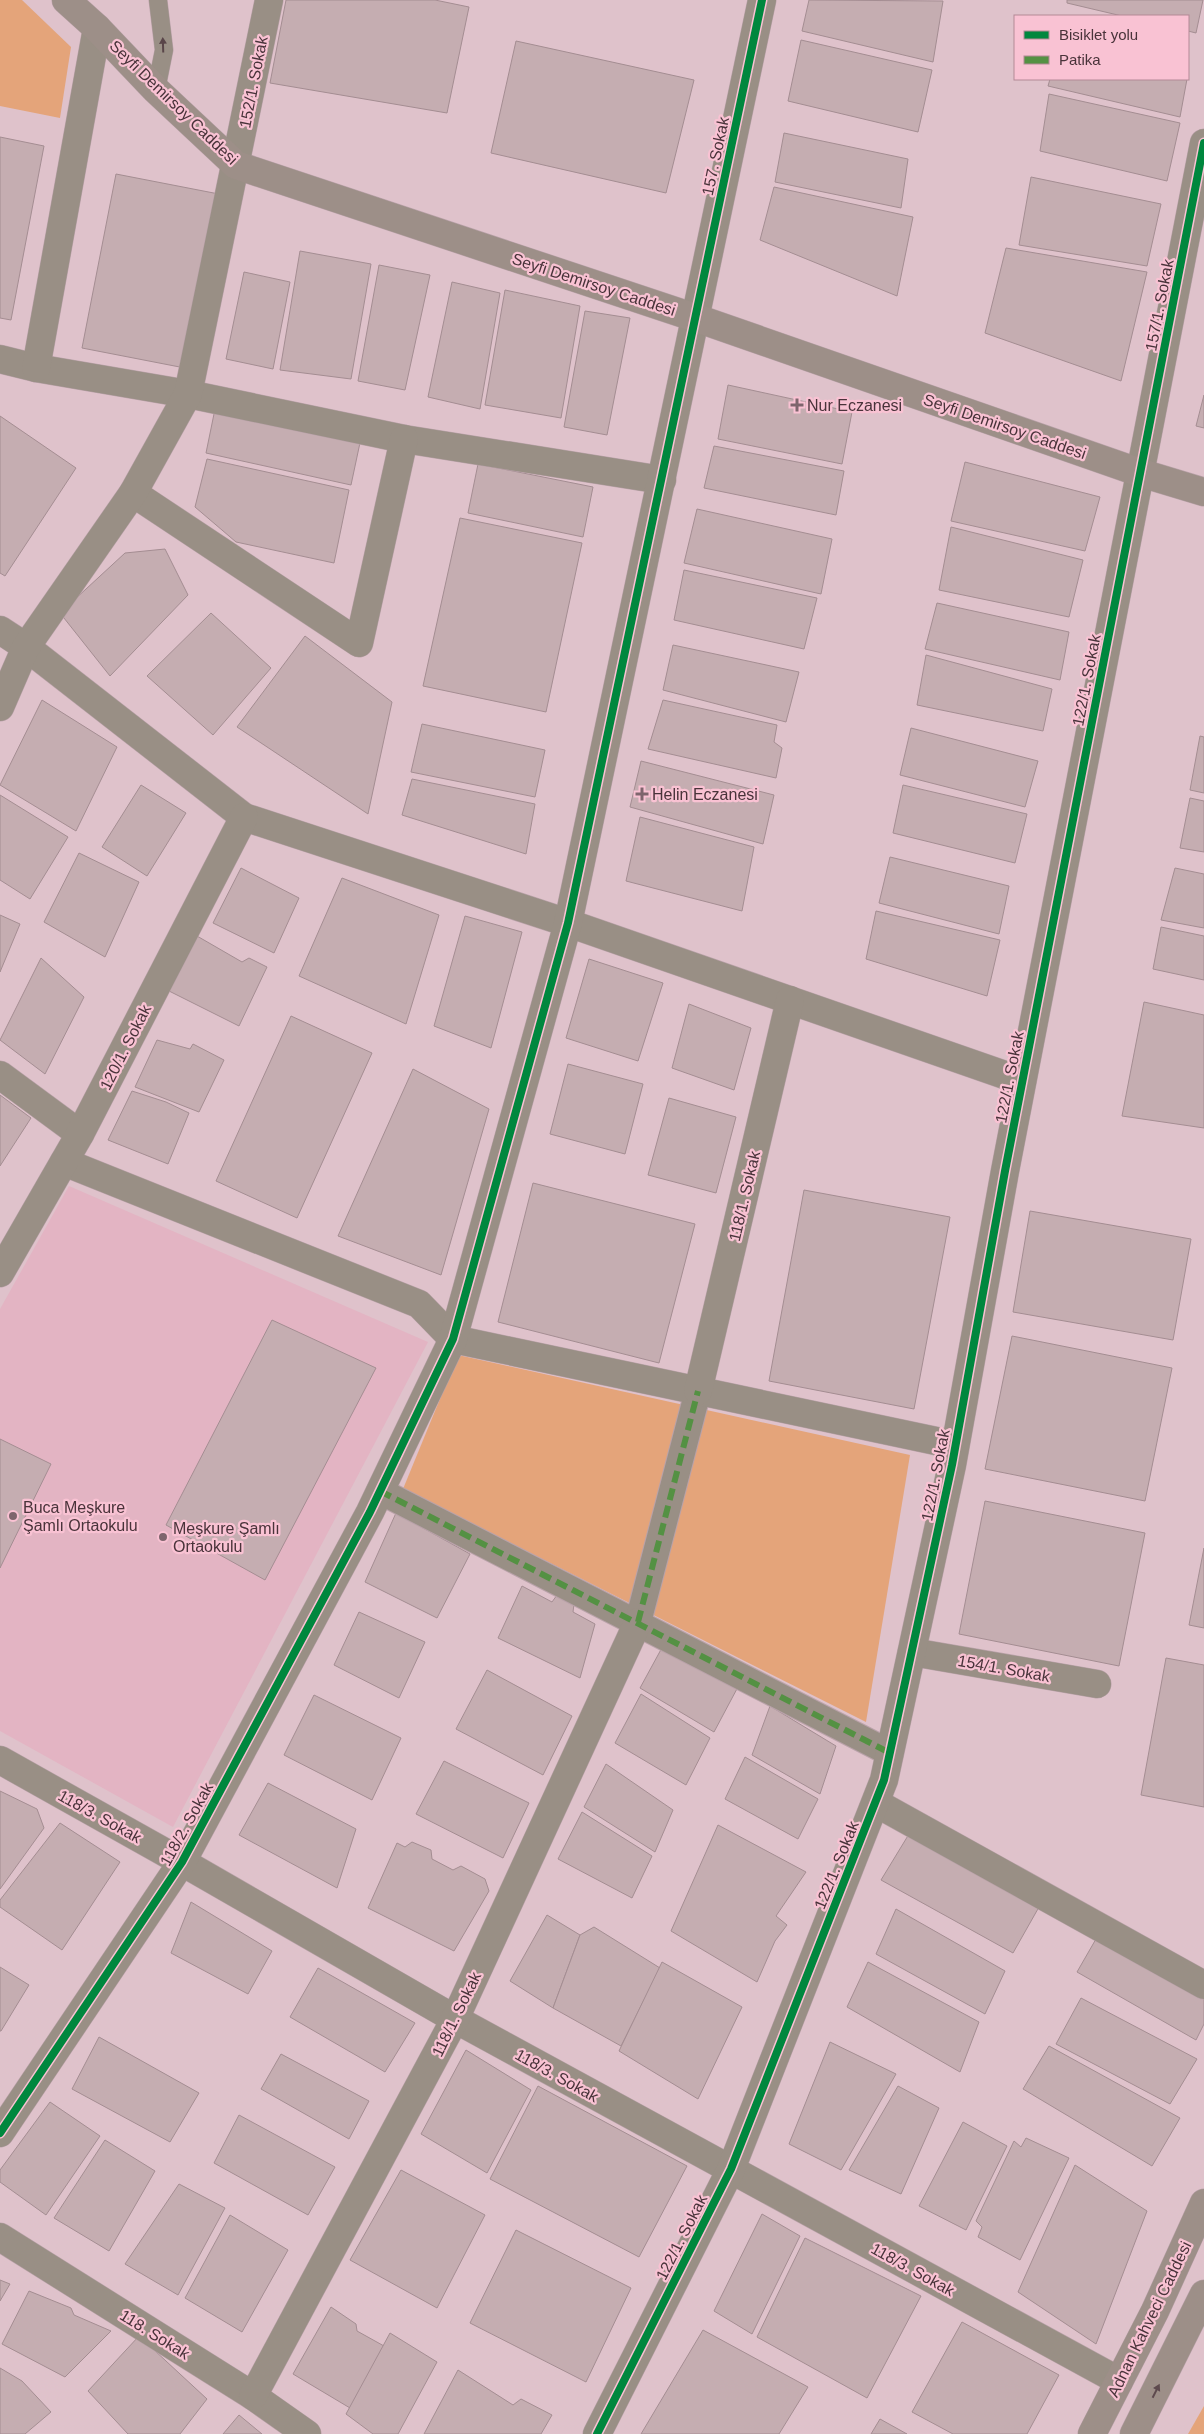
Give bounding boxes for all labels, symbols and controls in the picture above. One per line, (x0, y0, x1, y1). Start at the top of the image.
legend (1014, 15, 1189, 80)
text: Bisiklet yolu (1059, 26, 1138, 43)
street label: 152/1. Sokak (236, 34, 271, 130)
street label: Seyfi Demirsoy Caddesi (106, 37, 241, 168)
one-way arrow (159, 37, 167, 53)
text: Patika (1059, 51, 1101, 68)
street label: 157. Sokak (699, 114, 732, 197)
street label: Seyfi Demirsoy Caddesi (510, 250, 678, 319)
street label: 157/1. Sokak (1142, 257, 1177, 353)
street label: Seyfi Demirsoy Caddesi (921, 391, 1088, 462)
place label: Nur Eczanesi (807, 397, 902, 414)
marker: Nur Eczanesi (791, 399, 803, 411)
street label: 122/1. Sokak (1069, 632, 1104, 728)
place label: Helin Eczanesi (652, 786, 758, 803)
marker: Helin Eczanesi (636, 788, 648, 800)
street label: 120/1. Sokak (97, 1001, 155, 1093)
street label: 122/1. Sokak (992, 1029, 1027, 1125)
street label: 118/1. Sokak (726, 1148, 763, 1243)
street label: 122/1. Sokak (918, 1427, 953, 1523)
place label: Buca Meşkure Şamlı Ortaokulu (23, 1499, 138, 1534)
marker: Buca Meşkure Şamlı Ortaokulu (7, 1510, 19, 1522)
place label: Meşkure Şamlı Ortaokulu (173, 1520, 280, 1555)
marker: Meşkure Şamlı Ortaokulu (157, 1531, 169, 1543)
street label: 154/1. Sokak (956, 1652, 1052, 1685)
street label: 118/2. Sokak (157, 1779, 217, 1869)
street label: 118/3. Sokak (55, 1787, 145, 1847)
street label: 122/1. Sokak (811, 1818, 862, 1912)
street label: 118/1. Sokak (429, 1968, 485, 2059)
street label: 118/3. Sokak (512, 2046, 602, 2106)
street label: 122/1. Sokak (653, 2191, 711, 2283)
street label: Adnan Kahveci Caddesi (1104, 2239, 1195, 2400)
street label: 118/3. Sokak (868, 2240, 958, 2300)
street label: 118. Sokak (117, 2306, 194, 2363)
one-way arrow (1152, 2383, 1160, 2398)

